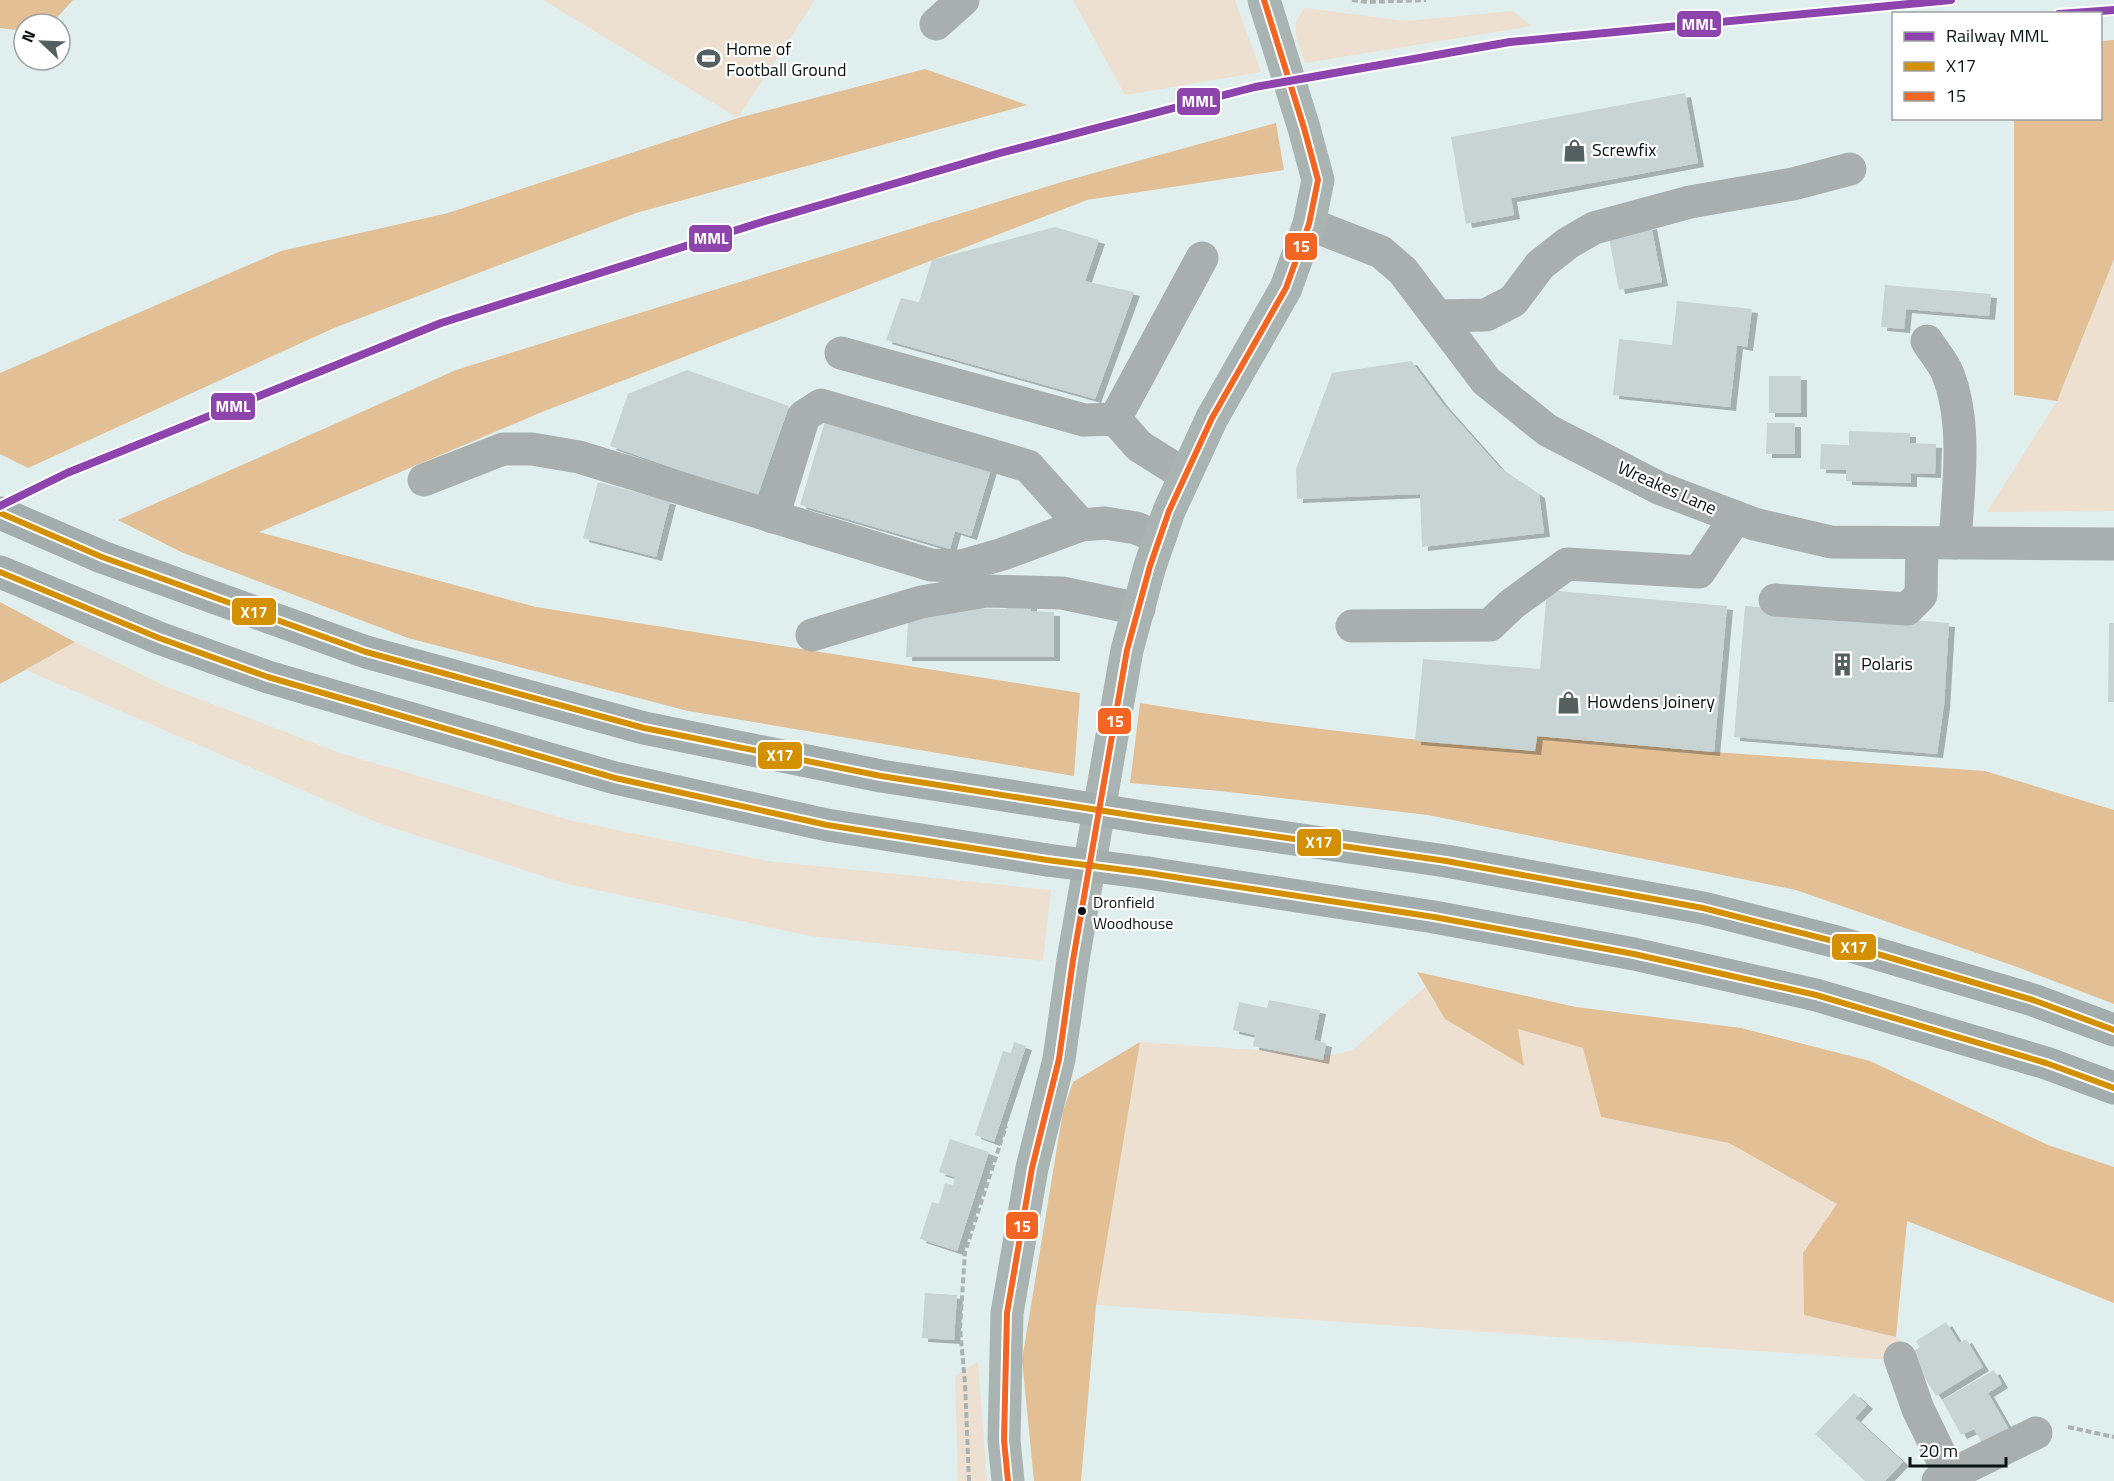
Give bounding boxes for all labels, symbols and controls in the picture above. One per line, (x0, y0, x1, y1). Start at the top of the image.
line badge: MML (1676, 10, 1722, 38)
north arrow (12, 12, 72, 72)
text: MML (1681, 12, 1717, 36)
legend (1892, 12, 2102, 120)
text: Railway MML (1946, 22, 2049, 49)
text: N (15, 26, 41, 46)
place label: Home of Football Ground (726, 35, 847, 83)
sports icon: Home of Football Ground (695, 46, 721, 72)
text: X17 (1946, 52, 1976, 79)
text: 15 (1946, 82, 1966, 109)
line badge: MML (1176, 87, 1221, 116)
text: MML (1181, 89, 1217, 113)
place label: Screwfix (1592, 136, 1656, 163)
shop icon: Screwfix (1561, 137, 1587, 163)
line badge: MML (688, 224, 733, 253)
text: MML (693, 226, 729, 250)
line badge: 15 (1284, 232, 1318, 261)
text: 15 (1292, 234, 1310, 258)
line badge: MML (210, 392, 256, 421)
text: MML (215, 394, 251, 418)
street label: Wreakes Lane (1613, 454, 1721, 521)
line badge: X17 (231, 597, 277, 626)
text: X17 (240, 600, 268, 624)
place label: Polaris (1861, 650, 1913, 677)
building icon: Polaris (1830, 651, 1856, 677)
place label: Howdens Joinery (1587, 688, 1715, 715)
shop icon: Howdens Joinery (1556, 689, 1582, 715)
line badge: 15 (1097, 707, 1132, 735)
text: 15 (1106, 709, 1124, 733)
line badge: X17 (757, 741, 803, 770)
text: X17 (766, 743, 794, 767)
line badge: X17 (1296, 828, 1342, 857)
text: X17 (1305, 830, 1333, 854)
place label: Dronfield Woodhouse (1093, 890, 1173, 935)
marker: Dronfield Woodhouse (1076, 905, 1088, 917)
line badge: X17 (1831, 933, 1877, 961)
text: X17 (1840, 935, 1868, 959)
line badge: 15 (1005, 1211, 1039, 1240)
text: 15 (1013, 1214, 1031, 1238)
scale bar (1910, 1430, 2006, 1468)
text: 20 m (1919, 1437, 1958, 1464)

